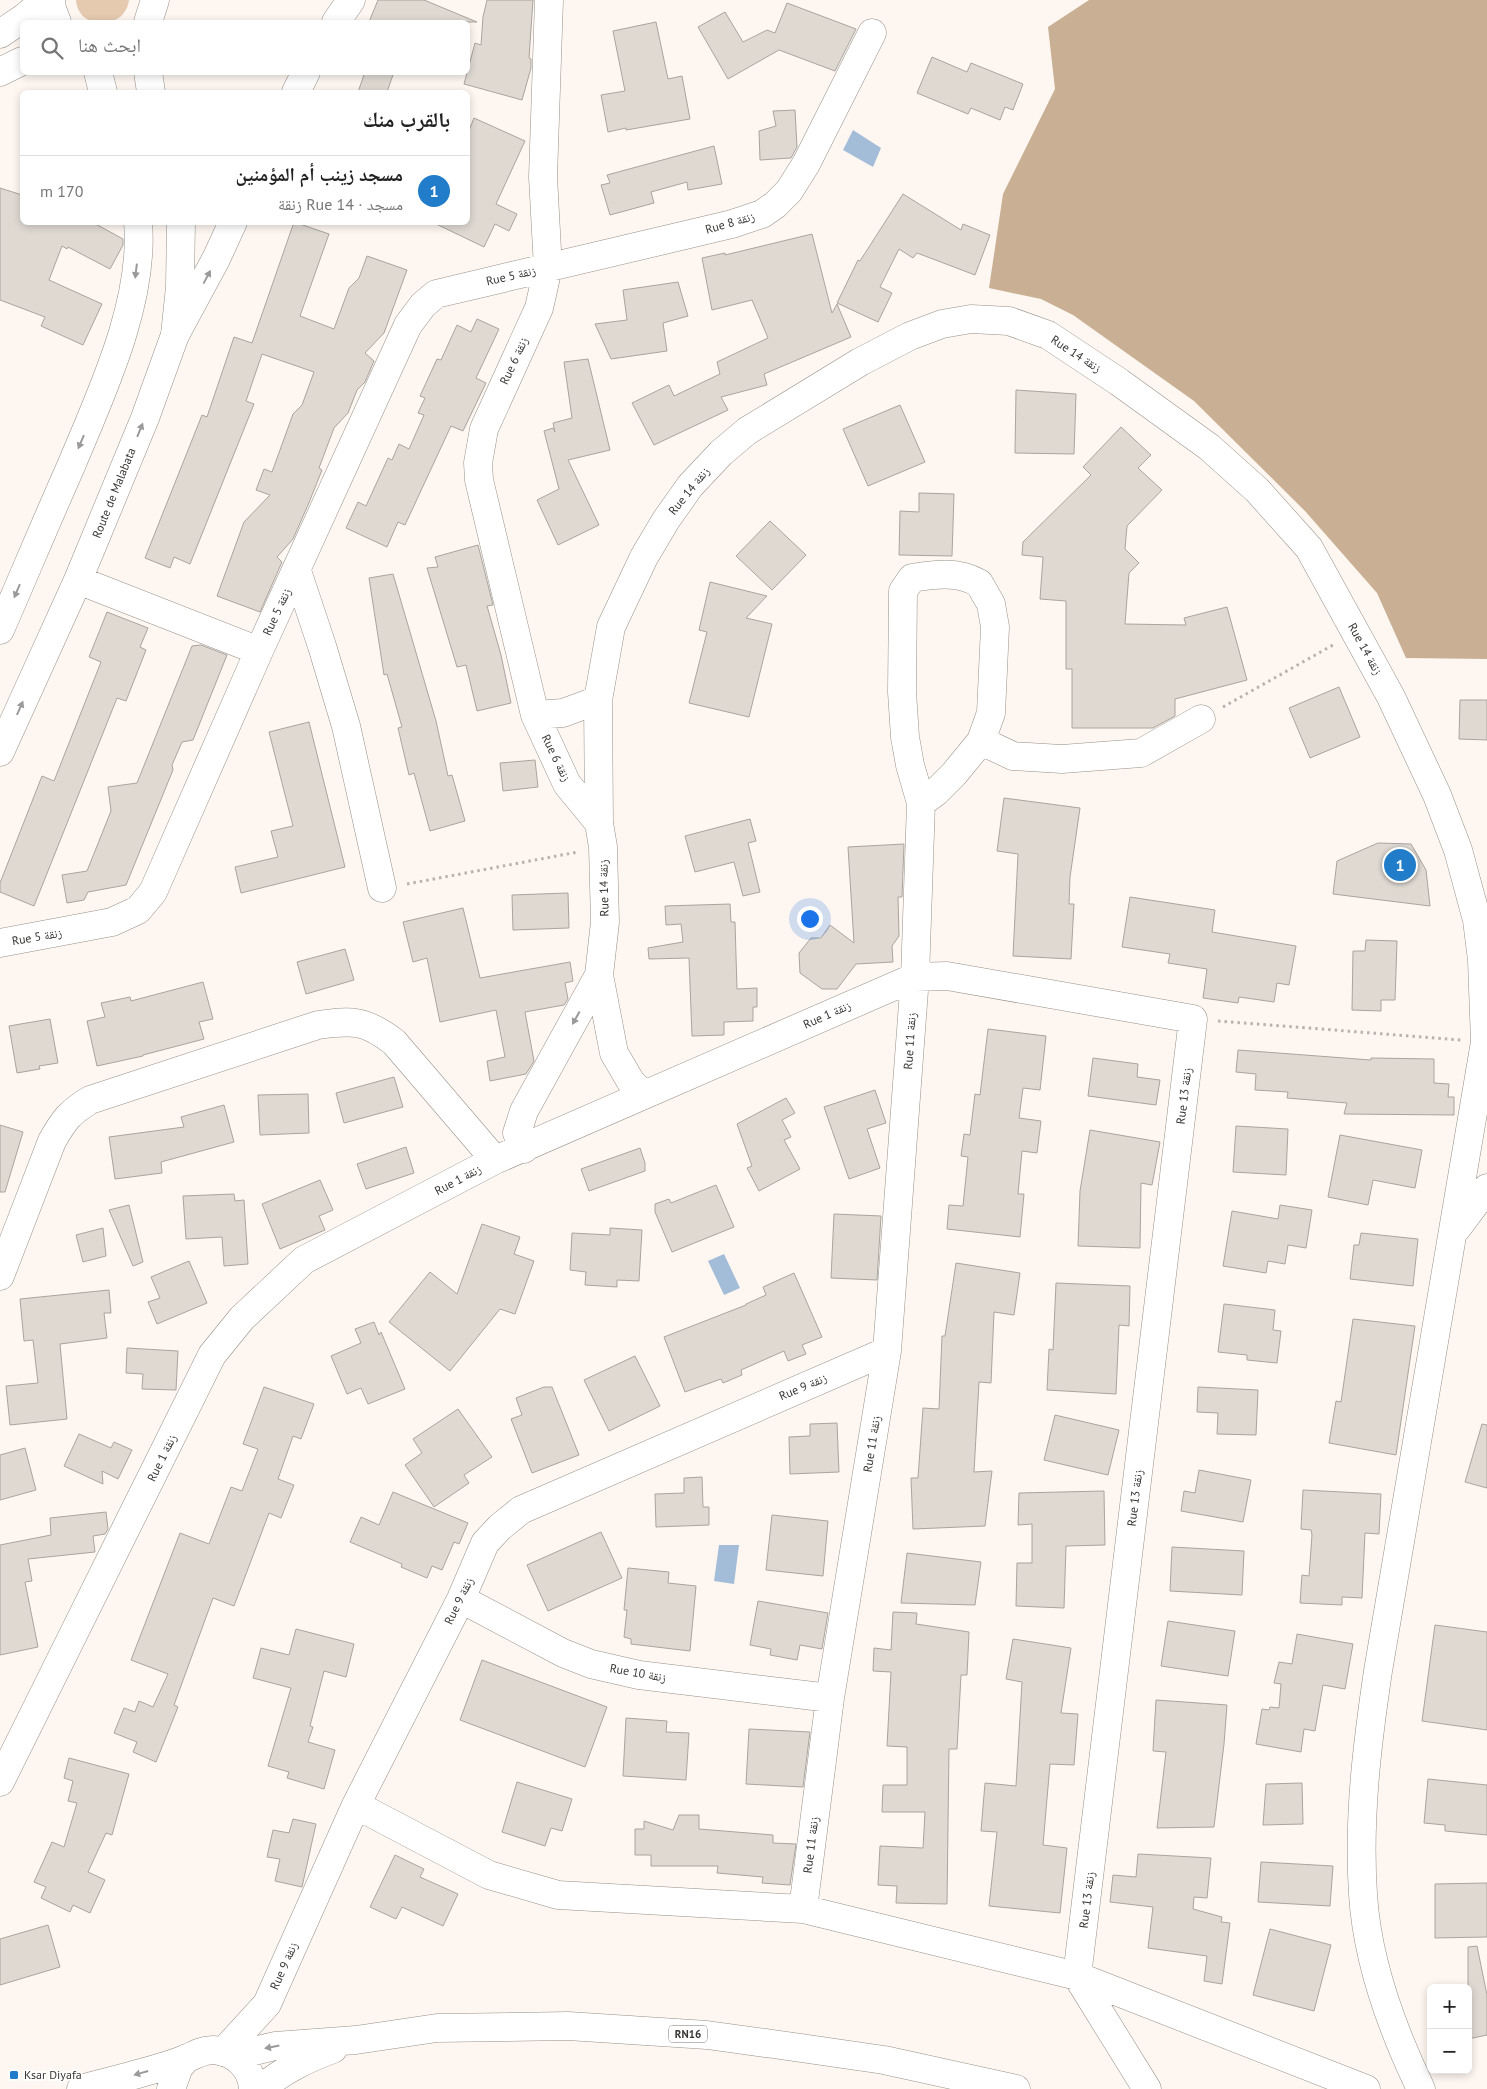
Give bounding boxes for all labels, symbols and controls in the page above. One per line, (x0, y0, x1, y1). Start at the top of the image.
search box (20, 20, 470, 75)
text: ابحث هنا (78, 33, 141, 57)
icon: search (38, 34, 66, 62)
text: بالقرب منك (363, 106, 450, 133)
text: مسجد زينب أم المؤمنين (236, 162, 403, 186)
text: 170 m (40, 181, 83, 201)
text: 1 (429, 181, 439, 201)
text: مسجد · Rue 14 زنقة (278, 194, 403, 214)
street label: Rue 8 زنقة (703, 208, 757, 237)
street label: Rue 5 زنقة (485, 262, 538, 289)
one-way arrow (132, 263, 140, 279)
one-way arrow (202, 270, 211, 284)
street label: Rue 14 زنقة (1048, 332, 1105, 376)
street label: Rue 6 زنقة (496, 334, 531, 387)
one-way arrow (137, 423, 145, 437)
one-way arrow (76, 435, 84, 449)
street label: Route de Malabata (89, 446, 138, 540)
street label: Rue 14 زنقة (665, 464, 713, 518)
one-way arrow (12, 584, 20, 598)
street label: Rue 5 زنقة (259, 585, 294, 638)
street label: Rue 14 زنقة (1345, 620, 1386, 678)
one-way arrow (17, 701, 25, 715)
street label: Rue 6 زنقة (539, 732, 574, 784)
pin: 1 (1384, 846, 1416, 884)
street label: Rue 14 زنقة (595, 859, 611, 917)
your location (797, 906, 823, 932)
street label: Rue 5 زنقة (11, 925, 63, 948)
street label: Rue 1 زنقة (801, 997, 853, 1032)
one-way arrow (571, 1011, 580, 1024)
street label: Rue 11 زنقة (900, 1012, 919, 1070)
street label: Rue 13 زنقة (1173, 1066, 1194, 1125)
street label: Rue 1 زنقة (432, 1161, 484, 1198)
street label: Rue 9 زنقة (777, 1370, 829, 1403)
street label: Rue 11 زنقة (860, 1414, 883, 1473)
street label: Rue 1 زنقة (144, 1431, 180, 1484)
street label: Rue 13 زنقة (1124, 1468, 1145, 1527)
street label: Rue 9 زنقة (441, 1574, 477, 1627)
street label: Rue 10 زنقة (609, 1660, 668, 1685)
street label: Rue 11 زنقة (800, 1815, 821, 1874)
street label: Rue 13 زنقة (1076, 1870, 1097, 1929)
street label: Rue 9 زنقة (266, 1939, 301, 1992)
map controls (1427, 1984, 1472, 2074)
button: + (1427, 1984, 1472, 2029)
road number: RN16 (669, 2026, 707, 2042)
button: − (1427, 2029, 1472, 2074)
one-way arrow (264, 2044, 280, 2052)
place label: Ksar Diyafa (24, 2067, 82, 2082)
marker: Ksar Diyafa (8, 2069, 20, 2081)
one-way arrow (133, 2069, 148, 2077)

